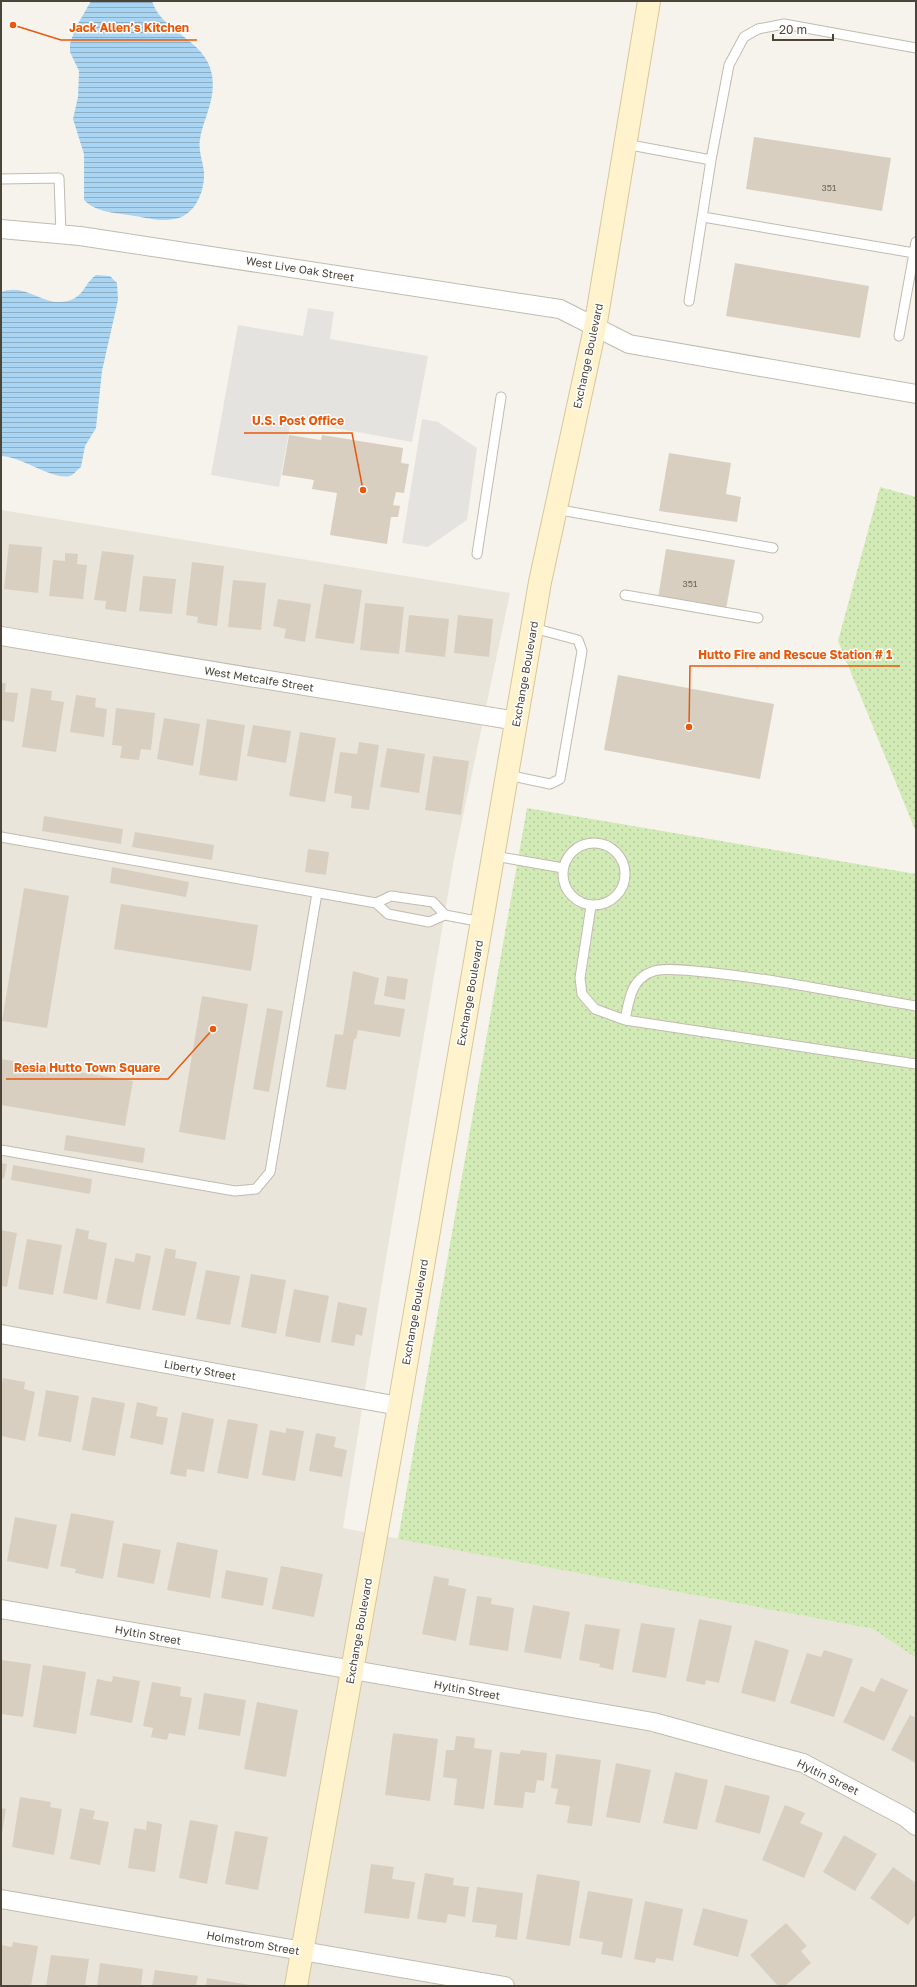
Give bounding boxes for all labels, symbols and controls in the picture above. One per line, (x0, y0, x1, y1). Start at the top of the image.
callout: Jack Allen’s Kitchen (61, 16, 197, 40)
scale bar (773, 16, 833, 42)
text: Jack Allen’s Kitchen (69, 20, 189, 35)
text: 20 m (779, 22, 807, 37)
house number: 351 (822, 182, 837, 193)
street label: West Live Oak Street (245, 254, 355, 284)
street label: Exchange Boulevard (570, 302, 605, 410)
callout: U.S. Post Office (244, 409, 352, 433)
text: U.S. Post Office (252, 413, 344, 428)
house number: 351 (683, 578, 698, 589)
street label: Exchange Boulevard (509, 620, 540, 728)
callout: Hutto Fire and Rescue Station # 1 (690, 642, 900, 666)
text: Hutto Fire and Rescue Station # 1 (698, 647, 892, 662)
street label: West Metcalfe Street (203, 663, 315, 694)
street label: Exchange Boulevard (454, 939, 485, 1047)
callout: Resia Hutto Town Square (6, 1055, 168, 1079)
text: Resia Hutto Town Square (14, 1060, 160, 1075)
street label: Exchange Boulevard (399, 1258, 430, 1366)
street label: Liberty Street (163, 1357, 237, 1382)
street label: Exchange Boulevard (343, 1577, 374, 1685)
street label: Hyltin Street (114, 1622, 182, 1647)
street label: Hyltin Street (433, 1677, 501, 1702)
street label: Hyltin Street (795, 1756, 861, 1797)
street label: Holmstrom Street (206, 1928, 301, 1957)

